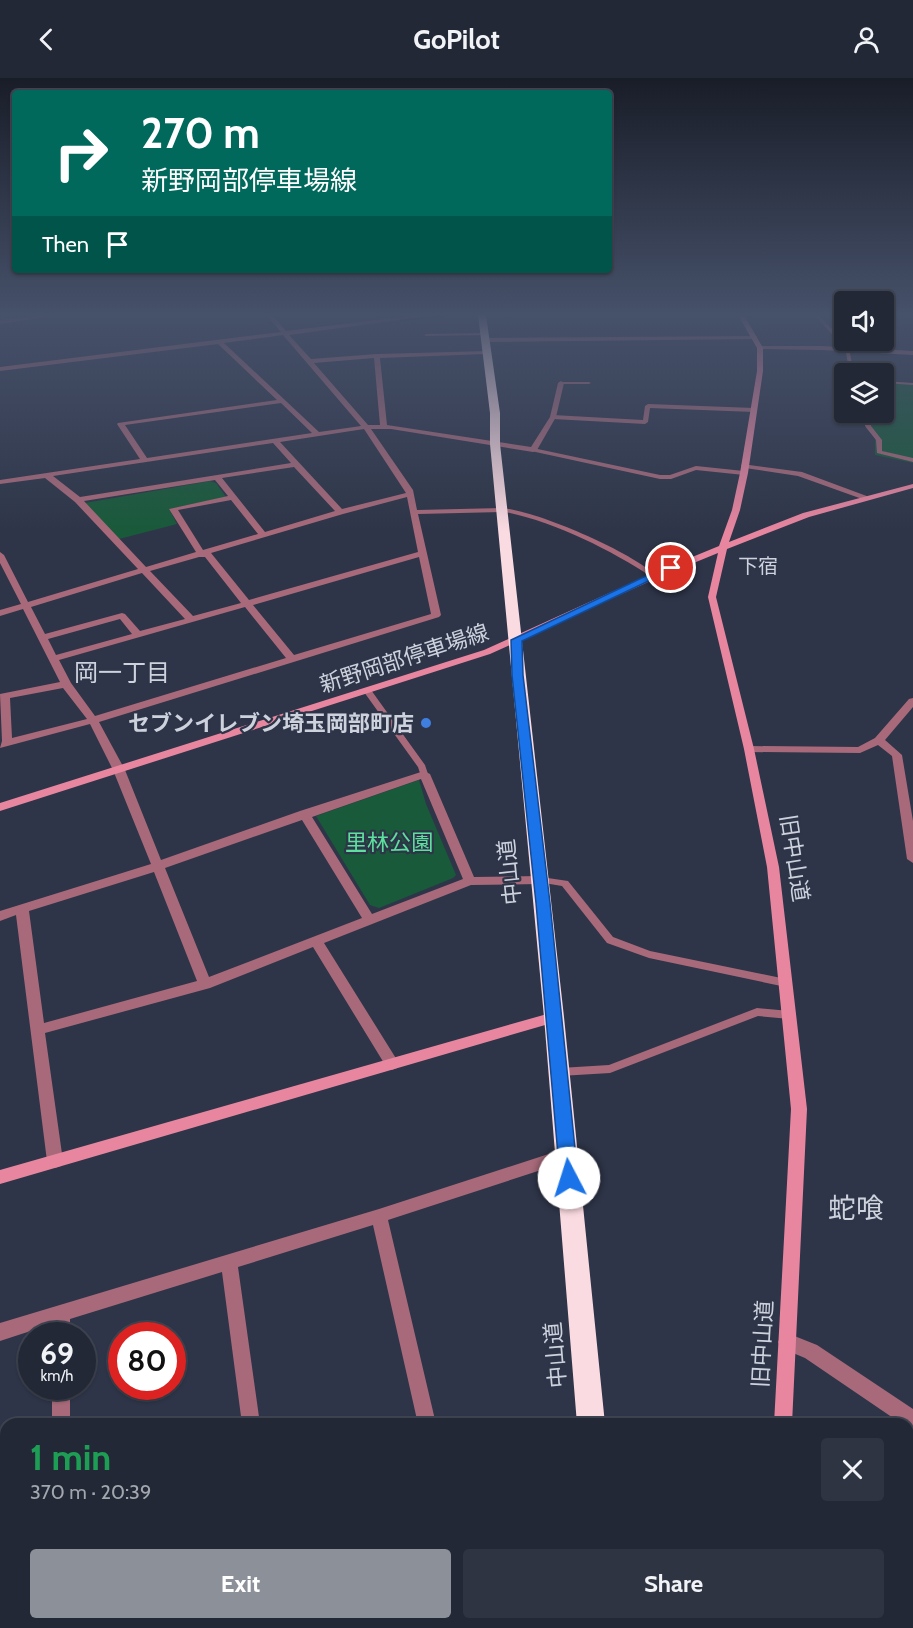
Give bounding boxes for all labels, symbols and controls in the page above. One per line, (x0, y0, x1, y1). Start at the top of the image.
icon: back (30, 23, 63, 56)
text: GoPilot (413, 23, 500, 56)
icon: person (850, 23, 883, 56)
text: 270 m (141, 107, 260, 159)
icon: right (42, 114, 120, 192)
text: 新野岡部停車場線 (141, 164, 357, 197)
icon: arrive (101, 228, 134, 261)
text: Then (42, 231, 89, 258)
map controls (834, 291, 894, 423)
button: sound (834, 291, 894, 351)
button: layers (834, 363, 894, 423)
pin (645, 542, 696, 593)
icon: arrive (654, 551, 687, 584)
district label: 下宿 (738, 554, 778, 578)
street label: 新野岡部停車場線 (316, 618, 492, 699)
district label: 岡一丁目 (74, 658, 170, 687)
place label: セブンイレブン埼玉岡部町店 (128, 710, 414, 737)
marker: セブンイレブン埼玉岡部町店 (419, 716, 433, 730)
street label: 旧中山道 (774, 813, 815, 904)
park label: 里林公園 (345, 829, 433, 856)
street label: 中山道 (493, 838, 526, 906)
position arrow (537, 1146, 601, 1210)
district label: 蛇喰 (828, 1191, 884, 1225)
street label: 旧中山道 (747, 1299, 778, 1389)
street label: 中山道 (539, 1321, 572, 1389)
speed limit sign: 80 (108, 1322, 186, 1400)
text: 69 (40, 1335, 74, 1372)
text: km/h (41, 1367, 73, 1385)
text: 1 min (30, 1435, 111, 1479)
button: close (821, 1438, 884, 1501)
text: 370 m · 20:39 (30, 1480, 151, 1504)
button: Exit (30, 1549, 451, 1618)
button: Share (463, 1549, 884, 1618)

